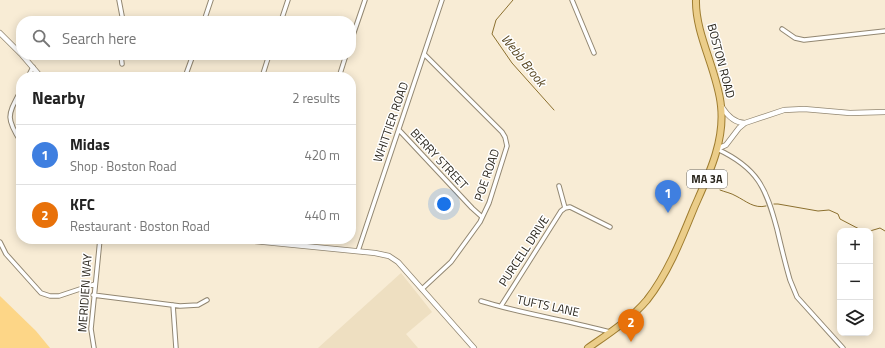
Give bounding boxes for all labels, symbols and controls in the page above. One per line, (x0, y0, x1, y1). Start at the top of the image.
search box (16, 16, 356, 60)
street label: BOSTON ROAD (702, 21, 741, 101)
icon: search (30, 27, 52, 49)
text: Search here (62, 27, 136, 50)
water label: Webb Brook (497, 29, 553, 92)
street label: WHITTIER ROAD (368, 79, 413, 165)
text: Nearby (32, 85, 85, 111)
text: 2 results (292, 88, 340, 108)
street label: BERRY STREET (406, 124, 473, 194)
text: Midas (70, 133, 110, 156)
text: 1 (41, 145, 49, 165)
text: 420 m (304, 145, 340, 165)
street label: POE ROAD (469, 146, 504, 204)
text: Shop · Boston Road (70, 156, 177, 176)
road number: MA 3A (687, 170, 727, 188)
pin: 1 (655, 180, 681, 213)
text: KFC (70, 193, 95, 216)
your location (434, 194, 454, 214)
text: 2 (41, 205, 49, 225)
text: 440 m (304, 205, 340, 225)
street label: PURCELL DRIVE (493, 211, 554, 290)
text: Restaurant · Boston Road (70, 216, 210, 236)
map controls (837, 228, 873, 336)
button: + (837, 228, 873, 264)
street label: MERIDIEN WAY (72, 253, 97, 333)
button: − (837, 264, 873, 300)
street label: TUFTS LANE (515, 290, 581, 321)
button: layers (837, 300, 873, 336)
pin: 2 (618, 309, 644, 342)

